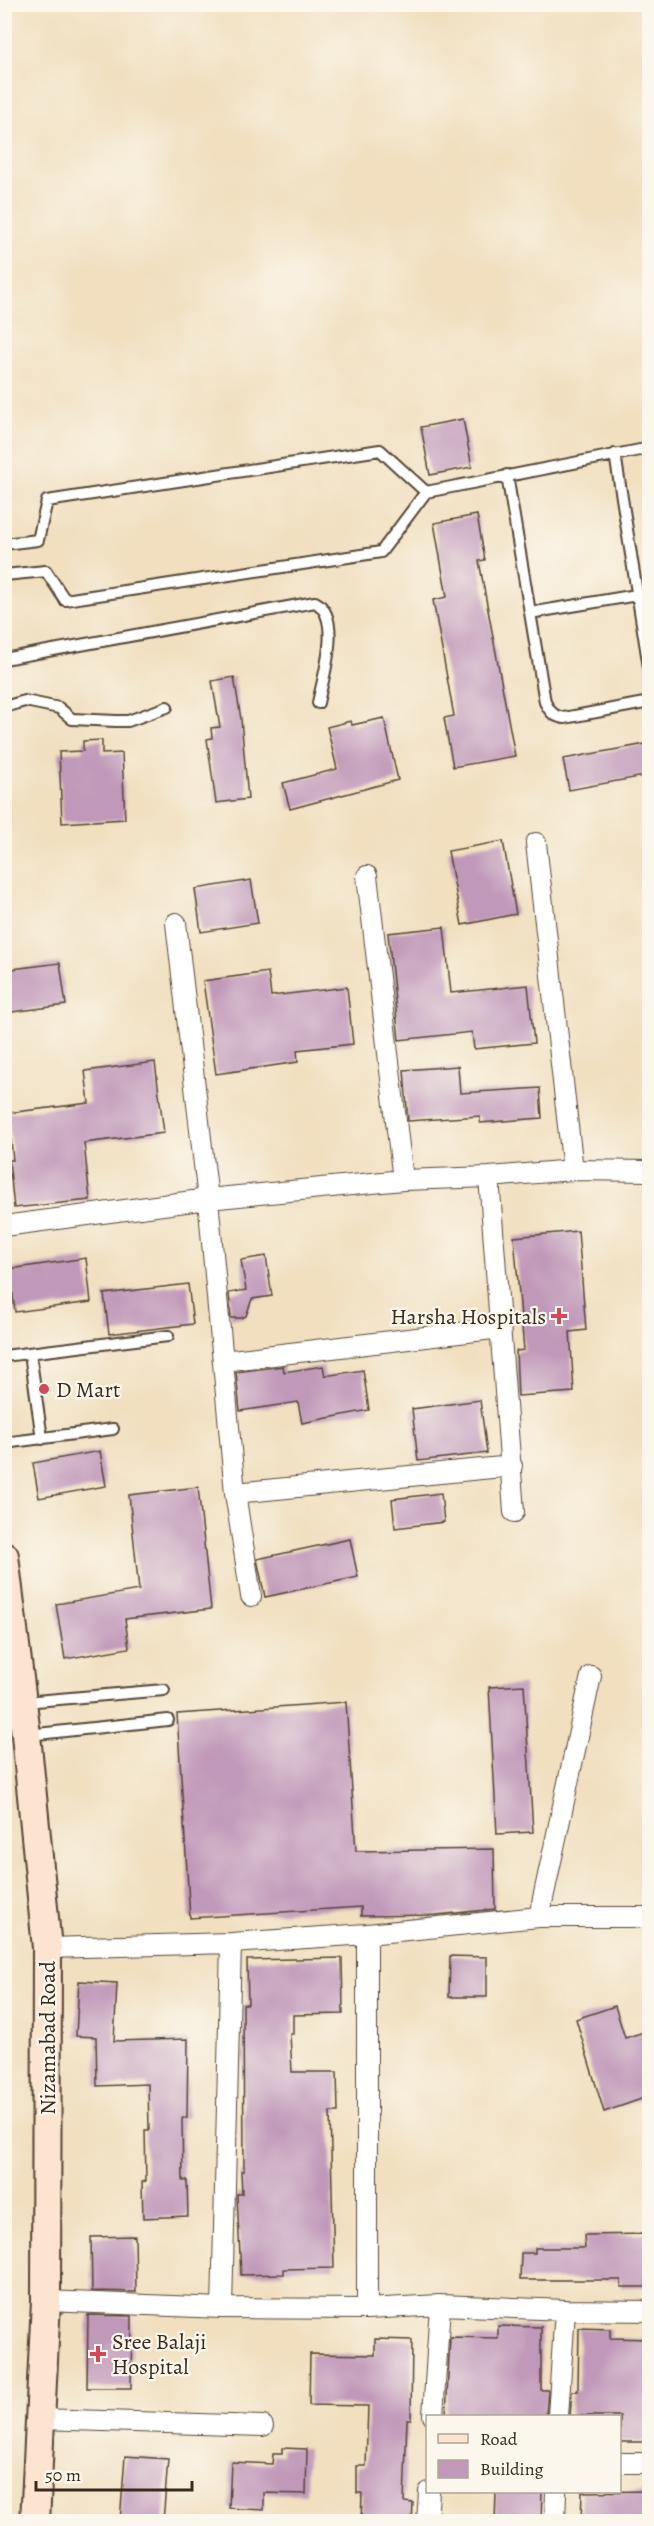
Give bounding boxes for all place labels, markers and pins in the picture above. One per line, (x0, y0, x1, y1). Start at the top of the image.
place label: Harsha Hospitals (390, 1302, 546, 1332)
marker: Harsha Hospitals (550, 1307, 568, 1325)
place label: D Mart (56, 1375, 120, 1405)
marker: D Mart (37, 1382, 51, 1396)
place label: Sree Balaji Hospital (112, 2327, 206, 2382)
marker: Sree Balaji Hospital (89, 2345, 107, 2363)

